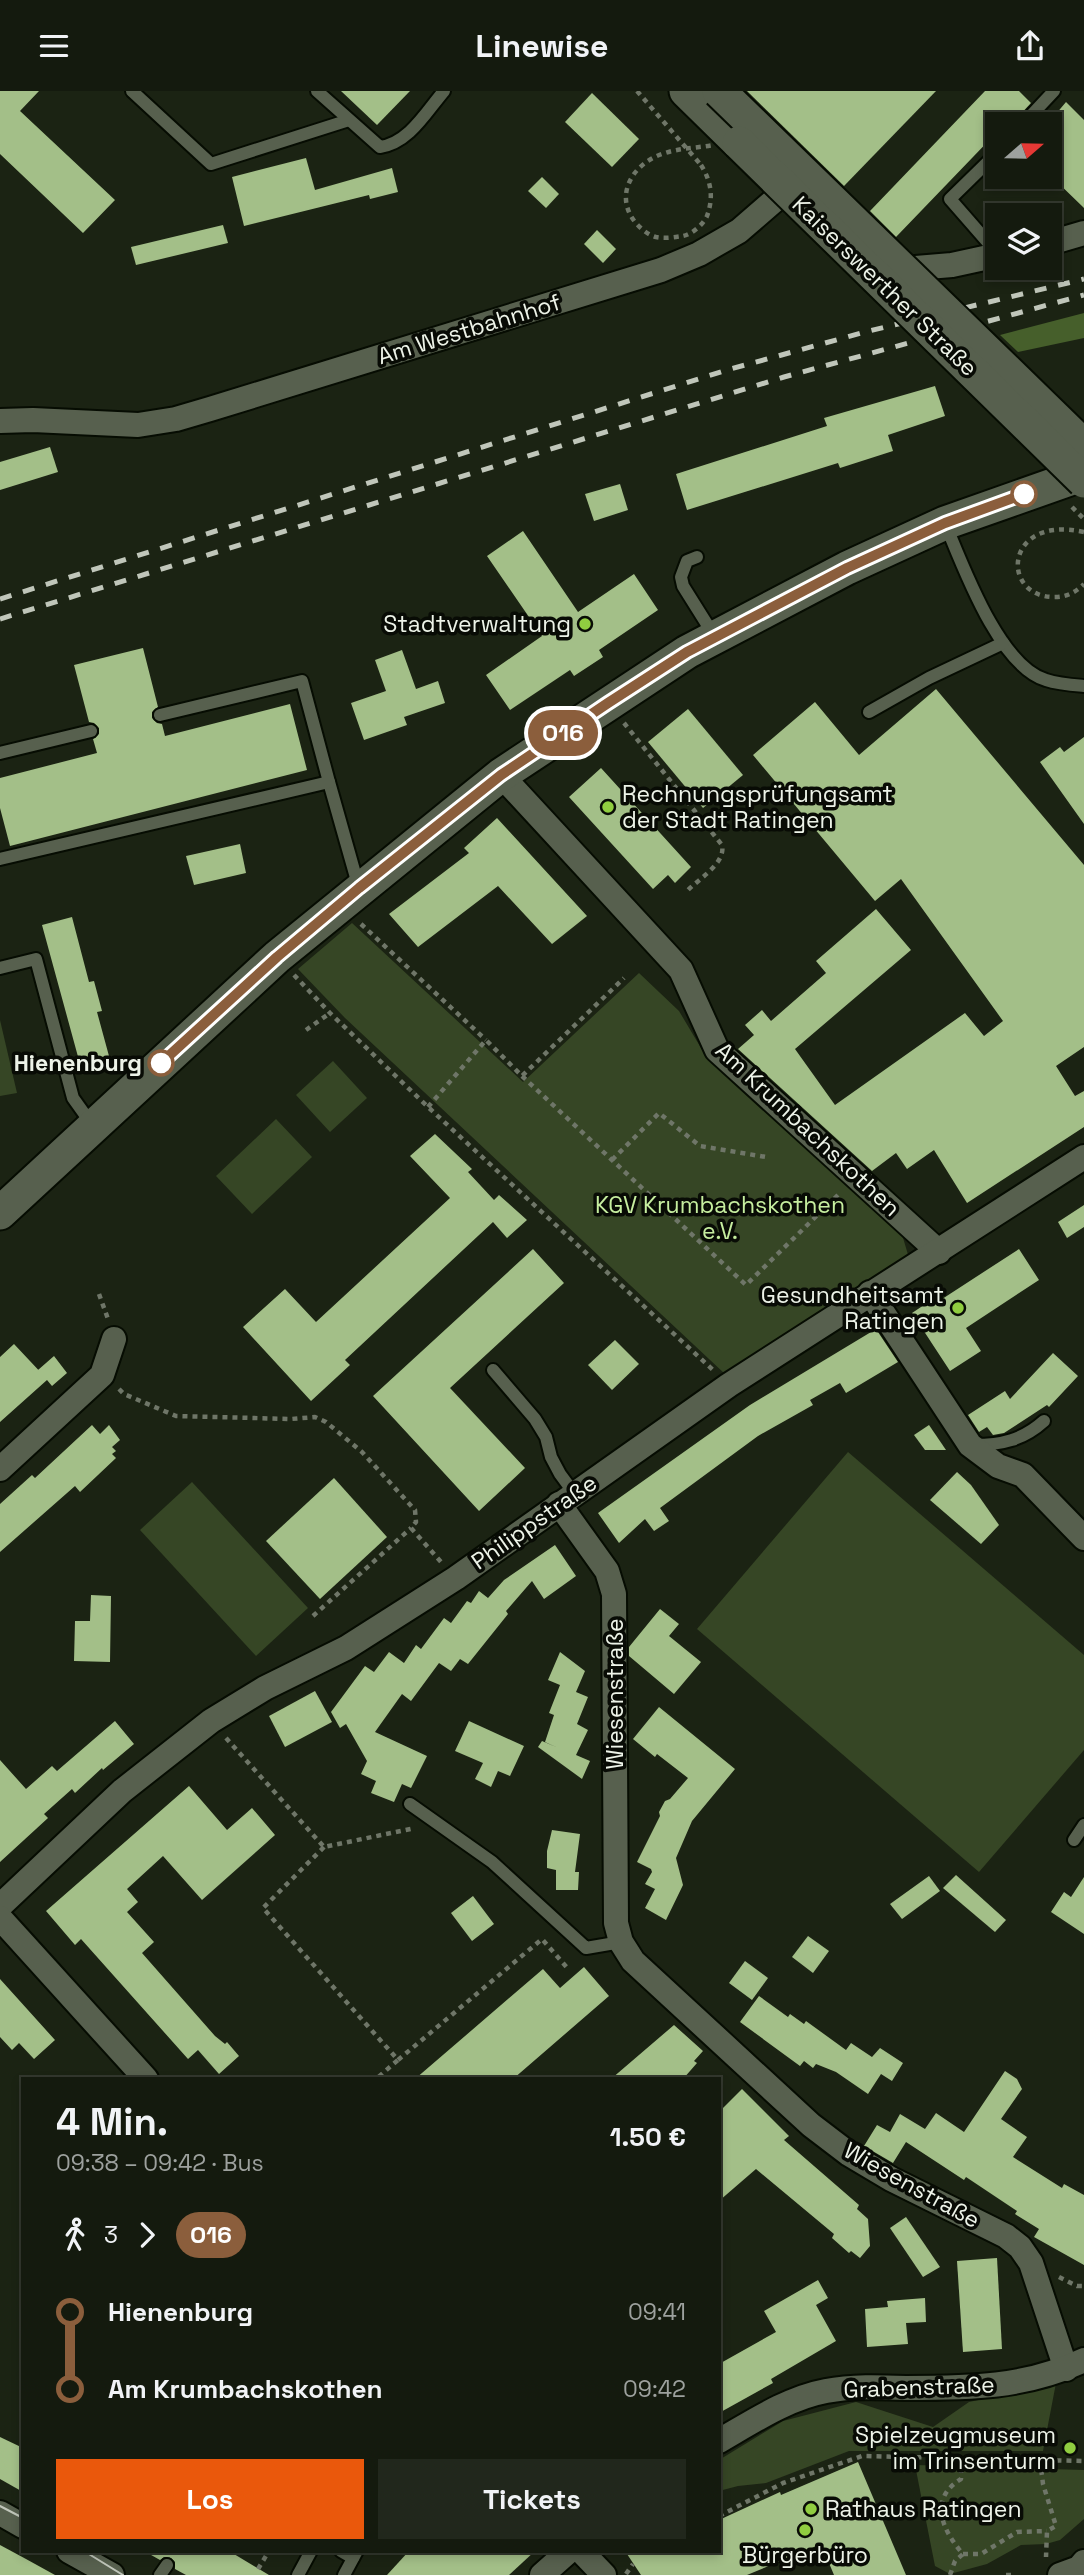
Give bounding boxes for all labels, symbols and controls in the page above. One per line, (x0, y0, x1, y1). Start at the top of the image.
text: Linewise (476, 26, 608, 66)
icon: menu (35, 27, 73, 65)
icon: share (1011, 27, 1049, 65)
north arrow (985, 112, 1062, 189)
map controls (985, 112, 1062, 280)
street label: Kaiserswerther Straße (786, 190, 984, 382)
button: layers (985, 203, 1062, 280)
street label: Am Westbahnhof (374, 287, 564, 371)
unlabelled marker (1011, 481, 1037, 507)
place label: Stadtverwaltung (383, 609, 571, 639)
marker: Stadtverwaltung (577, 616, 593, 632)
line badge: O16 (523, 710, 603, 756)
text: O16 (542, 717, 584, 748)
place label: Rechnungsprüfungsamt der Stadt Ratingen (622, 779, 893, 835)
marker: Rechnungsprüfungsamt der Stadt Ratingen (600, 799, 616, 815)
street label: Am Krumbachskothen (709, 1035, 907, 1223)
place label: Hienenburg (14, 1048, 142, 1078)
marker: Hienenburg (148, 1050, 174, 1076)
park label: KGV Krumbachskothen e.V. (595, 1190, 845, 1246)
place label: Gesundheitsamt Ratingen (761, 1280, 944, 1336)
marker: Gesundheitsamt Ratingen (950, 1300, 966, 1316)
street label: Philippstraße (465, 1468, 603, 1576)
street label: Wiesenstraße (600, 1618, 630, 1770)
text: 4 Min. (56, 2098, 168, 2146)
text: 1.50 € (610, 2120, 686, 2154)
street label: Wiesenstraße (839, 2135, 985, 2235)
text: 09:38 – 09:42 · Bus (56, 2148, 264, 2178)
icon: walk (56, 2216, 94, 2254)
icon: forward (128, 2216, 166, 2254)
text: O16 (190, 2219, 232, 2250)
text: 3 (104, 2220, 118, 2250)
text: Hienenburg (108, 2295, 253, 2329)
text: 09:41 (628, 2297, 686, 2327)
street label: Grabenstraße (843, 2369, 995, 2405)
text: Am Krumbachskothen (108, 2372, 383, 2406)
text: 09:42 (623, 2374, 686, 2404)
place label: Spielzeugmuseum im Trinsenturm (855, 2420, 1056, 2476)
marker: Spielzeugmuseum im Trinsenturm (1062, 2440, 1078, 2456)
button: Los (56, 2459, 364, 2539)
button: Tickets (378, 2459, 686, 2539)
place label: Rathaus Ratingen (825, 2494, 1022, 2524)
marker: Rathaus Ratingen (803, 2501, 819, 2517)
marker: Bürgerbüro (797, 2522, 813, 2538)
place label: Bürgerbüro (742, 2540, 868, 2570)

